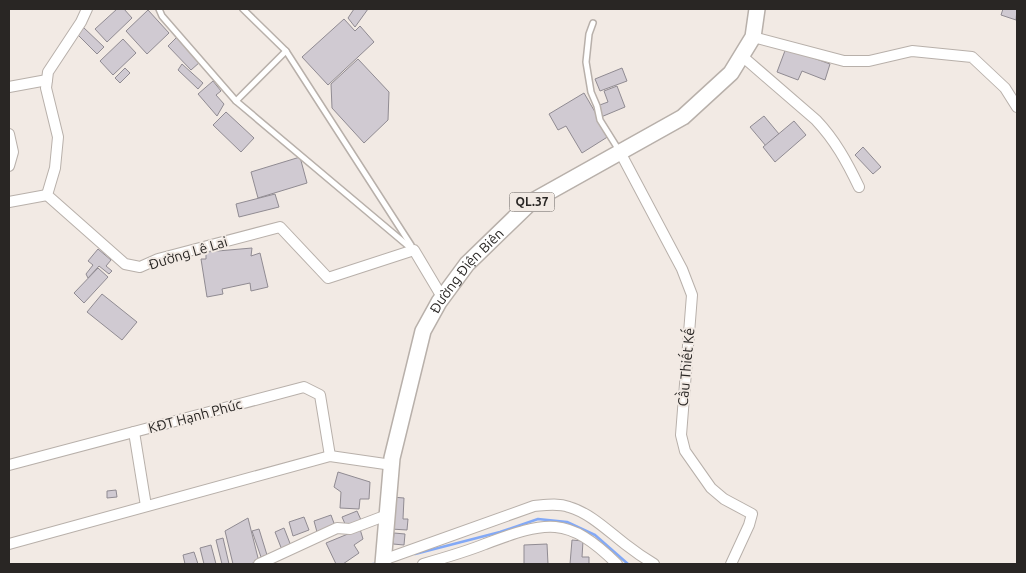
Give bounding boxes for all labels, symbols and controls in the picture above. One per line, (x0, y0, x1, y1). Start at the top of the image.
road number: QL.37 (510, 192, 554, 212)
street label: Đường Điện Biên (426, 225, 507, 316)
street label: Đường Lê Lai (147, 233, 229, 273)
street label: Cầu Thiết Kế (672, 327, 697, 407)
street label: KĐT Hạnh Phúc (146, 396, 244, 436)

